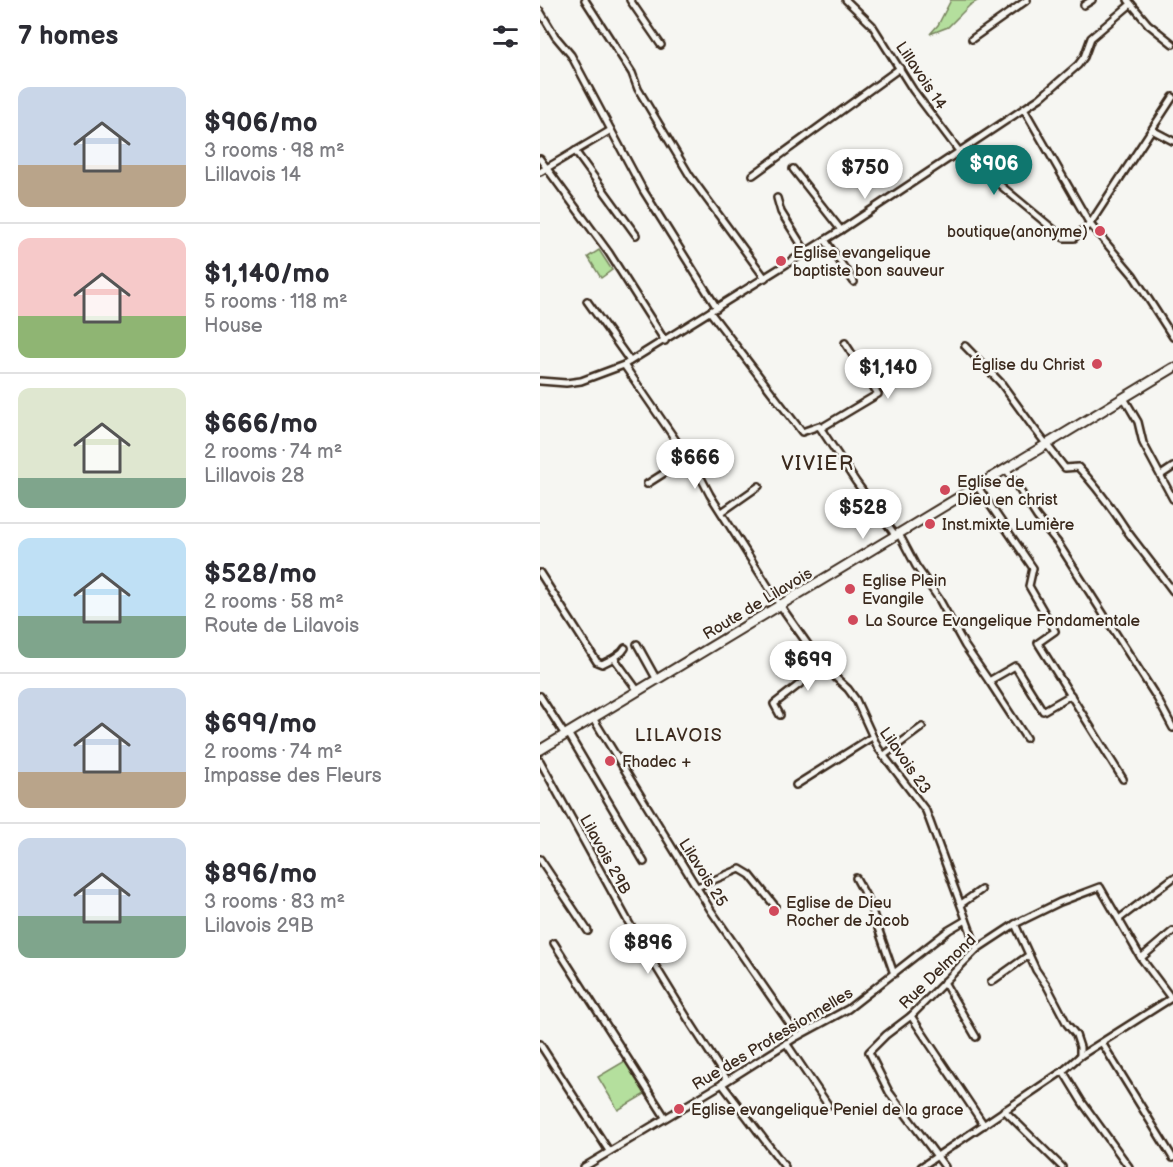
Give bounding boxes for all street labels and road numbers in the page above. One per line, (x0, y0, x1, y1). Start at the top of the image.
street label: Lillavois 14 (891, 38, 950, 113)
street label: Route de Lilavois (700, 564, 816, 644)
street label: Lilavois 23 (875, 724, 935, 798)
street label: Lilavois 29B (575, 812, 634, 898)
street label: Lilavois 25 (674, 835, 731, 910)
street label: Rue Delmond (896, 931, 980, 1013)
street label: Rue des Professionnelles (689, 984, 857, 1095)

